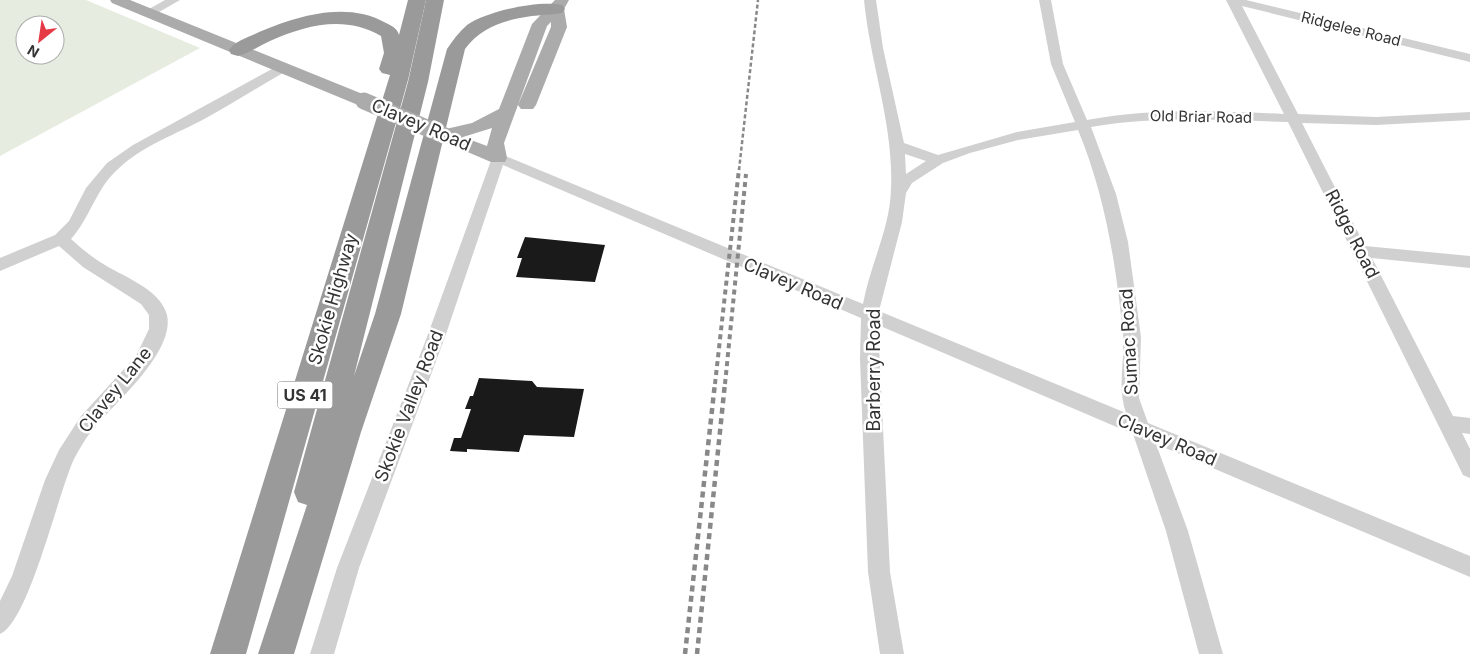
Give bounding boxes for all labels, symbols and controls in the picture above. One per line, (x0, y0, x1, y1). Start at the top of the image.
street label: Ridgelee Road (1299, 7, 1403, 50)
north arrow (15, 15, 65, 65)
text: N (24, 42, 42, 62)
street label: Clavey Road (368, 94, 474, 155)
street label: Old Briar Road (1150, 106, 1252, 127)
street label: Ridge Road (1321, 186, 1384, 282)
street label: Skokie Highway (304, 231, 361, 367)
street label: Clavey Road (740, 253, 846, 314)
street label: Sumac Road (1115, 288, 1142, 396)
street label: Barberry Road (863, 308, 884, 432)
street label: Skokie Valley Road (370, 327, 447, 485)
street label: Clavey Lane (74, 343, 155, 437)
road number: US 41 (278, 382, 332, 408)
street label: Clavey Road (1114, 409, 1220, 470)

